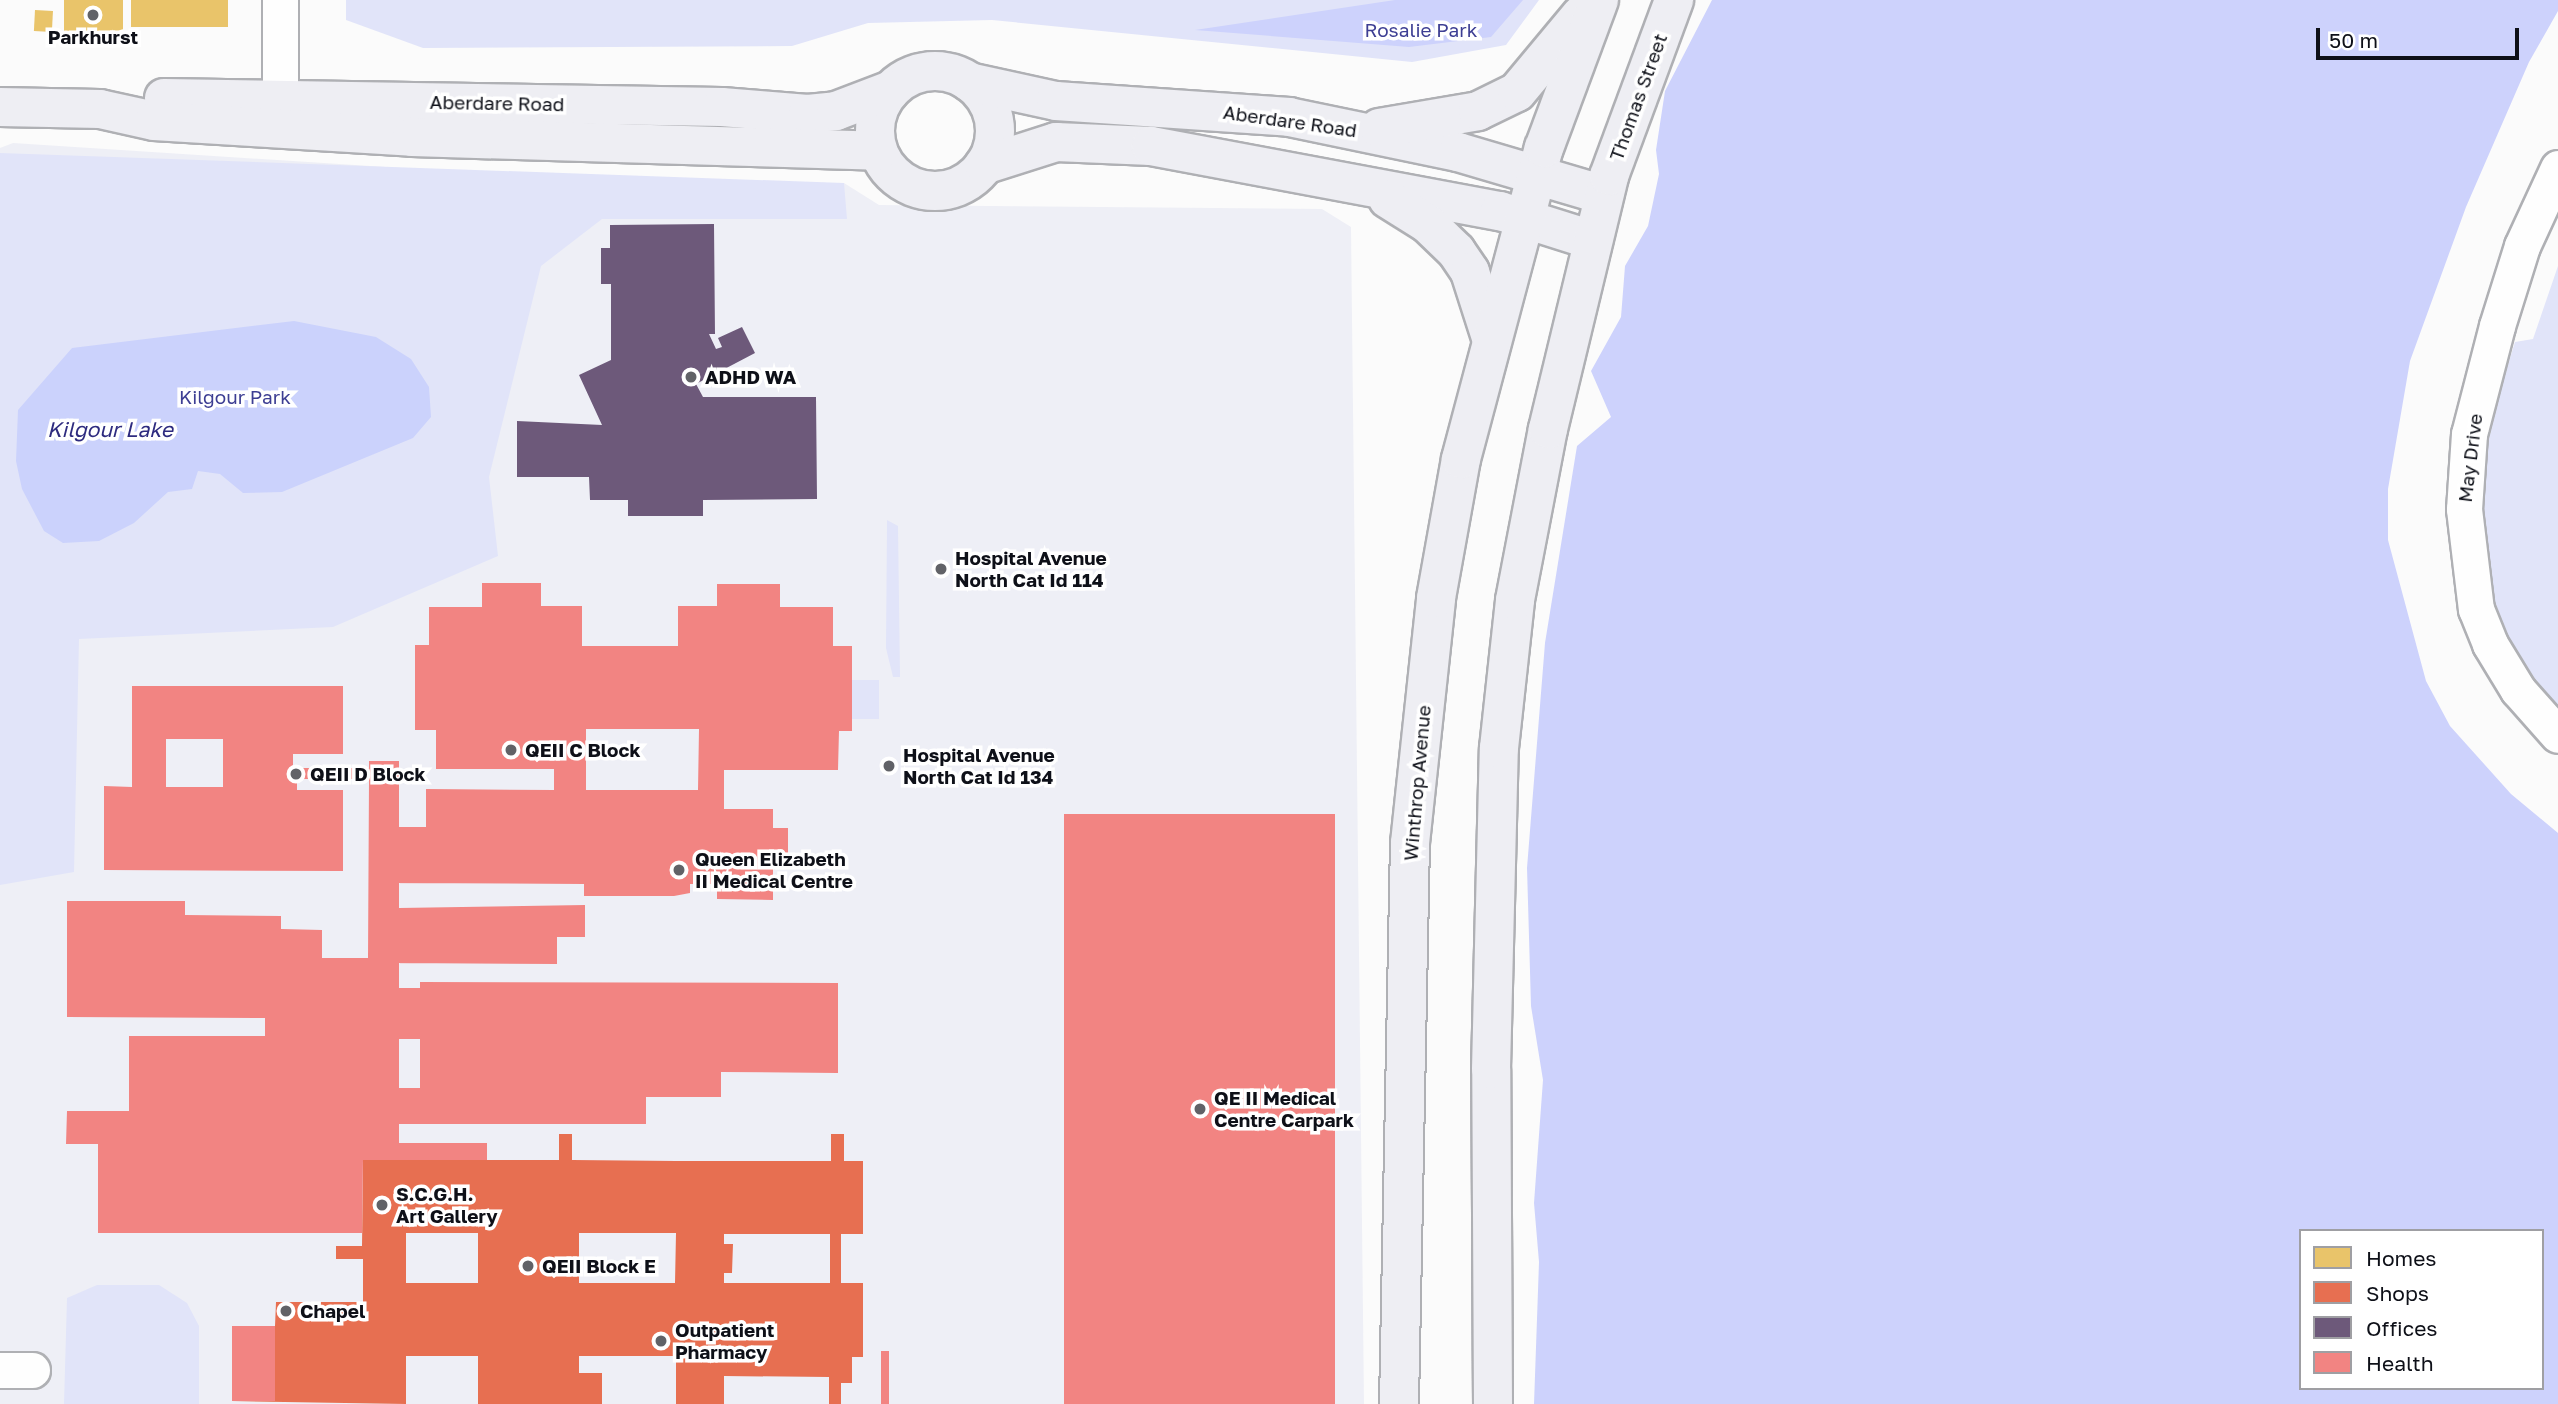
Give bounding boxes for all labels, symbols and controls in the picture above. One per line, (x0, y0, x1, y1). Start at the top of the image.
marker: Parkhurst (85, 7, 101, 23)
scale bar (2320, 14, 2523, 58)
park label: Rosalie Park (1364, 19, 1478, 41)
place label: Parkhurst (48, 26, 138, 48)
text: 50 m (2329, 27, 2378, 53)
street label: Thomas Street (1604, 30, 1672, 164)
street label: Aberdare Road (430, 90, 564, 116)
street label: Aberdare Road (1222, 100, 1358, 142)
place label: ADHD WA (705, 366, 796, 388)
marker: ADHD WA (683, 369, 699, 385)
park label: Kilgour Park (179, 386, 291, 408)
street label: May Drive (2453, 412, 2487, 504)
water label: Kilgour Lake (47, 416, 173, 442)
place label: Hospital Avenue North Cat Id 114 (955, 547, 1107, 591)
marker: Hospital Avenue North Cat Id 114 (933, 561, 949, 577)
street label: Winthrop Avenue (1399, 704, 1435, 862)
place label: QEII C Block (525, 739, 640, 761)
marker: QEII C Block (503, 742, 519, 758)
place label: Hospital Avenue North Cat Id 134 (903, 744, 1055, 788)
marker: Hospital Avenue North Cat Id 134 (881, 758, 897, 774)
place label: QEII D Block (310, 763, 426, 785)
marker: QEII D Block (288, 766, 304, 782)
place label: Queen Elizabeth II Medical Centre (695, 848, 853, 892)
marker: Queen Elizabeth II Medical Centre (669, 860, 689, 880)
place label: QE II Medical Centre Carpark (1214, 1087, 1354, 1131)
marker: QE II Medical Centre Carpark (1192, 1101, 1208, 1117)
place label: S.C.G.H. Art Gallery (396, 1183, 498, 1227)
marker: S.C.G.H. Art Gallery (374, 1197, 390, 1213)
legend (2299, 1229, 2544, 1390)
text: Homes (2366, 1245, 2436, 1271)
place label: QEII Block E (542, 1255, 656, 1277)
marker: QEII Block E (520, 1258, 536, 1274)
text: Shops (2366, 1280, 2429, 1306)
place label: Chapel (300, 1300, 365, 1322)
marker: Chapel (278, 1303, 294, 1319)
text: Offices (2366, 1315, 2437, 1341)
place label: Outpatient Pharmacy (675, 1319, 774, 1363)
marker: Outpatient Pharmacy (653, 1333, 669, 1349)
text: Health (2366, 1350, 2434, 1376)

